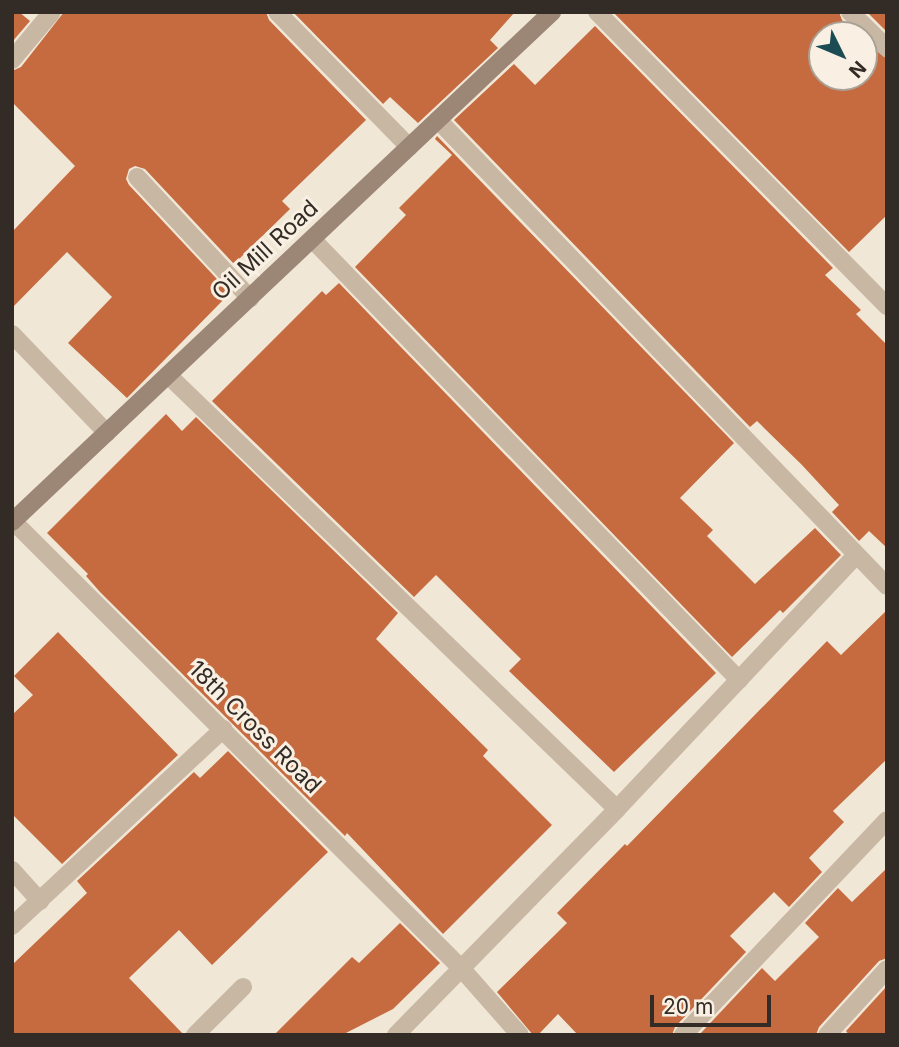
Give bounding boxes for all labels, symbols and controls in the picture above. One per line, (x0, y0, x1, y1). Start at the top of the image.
north arrow (808, 21, 878, 91)
text: N (844, 56, 871, 82)
street label: Oil Mill Road (206, 194, 324, 306)
street label: 18th Cross Road (183, 655, 327, 799)
scale bar (654, 981, 775, 1025)
text: 20 m (663, 994, 713, 1019)

